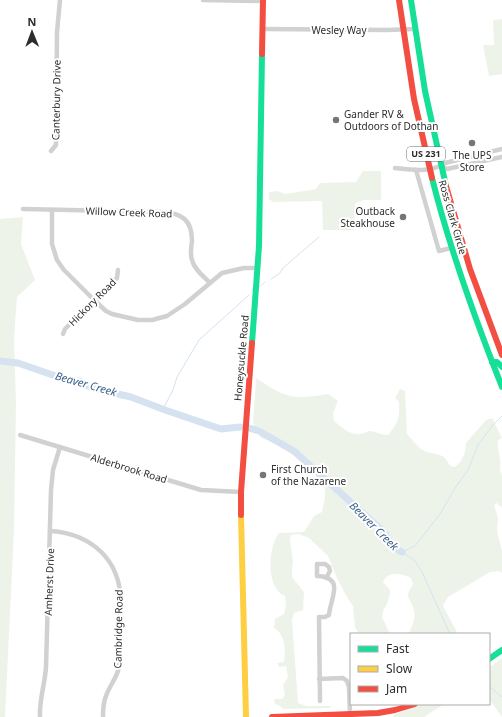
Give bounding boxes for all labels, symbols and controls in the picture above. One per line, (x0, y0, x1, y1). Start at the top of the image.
north arrow (12, 12, 52, 52)
text: N (27, 14, 36, 29)
street label: Wesley Way (311, 23, 367, 37)
street label: Canterbury Drive (48, 59, 64, 140)
place label: Gander RV & Outdoors of Dothan (344, 107, 438, 133)
marker: Gander RV & Outdoors of Dothan (331, 115, 341, 125)
marker: The UPS Store (467, 138, 477, 148)
road number: US 231 (407, 147, 445, 161)
place label: The UPS Store (453, 148, 492, 174)
street label: Ross Clark Circle (436, 178, 470, 256)
street label: Willow Creek Road (85, 203, 173, 221)
place label: Outback Steakhouse (340, 204, 396, 230)
marker: Outback Steakhouse (398, 212, 408, 222)
street label: Hickory Road (65, 275, 119, 329)
street label: Honeysuckle Road (230, 314, 252, 402)
water label: Beaver Creek (54, 368, 119, 400)
street label: Alderbrook Road (89, 450, 169, 486)
place label: First Church of the Nazarene (271, 462, 346, 488)
marker: First Church of the Nazarene (258, 470, 268, 480)
water label: Beaver Creek (347, 498, 402, 554)
street label: Amherst Drive (41, 548, 57, 616)
street label: Cambridge Road (110, 590, 126, 668)
legend (350, 633, 490, 705)
text: Fast (386, 640, 410, 657)
text: Slow (386, 660, 413, 677)
text: Jam (385, 680, 407, 697)

